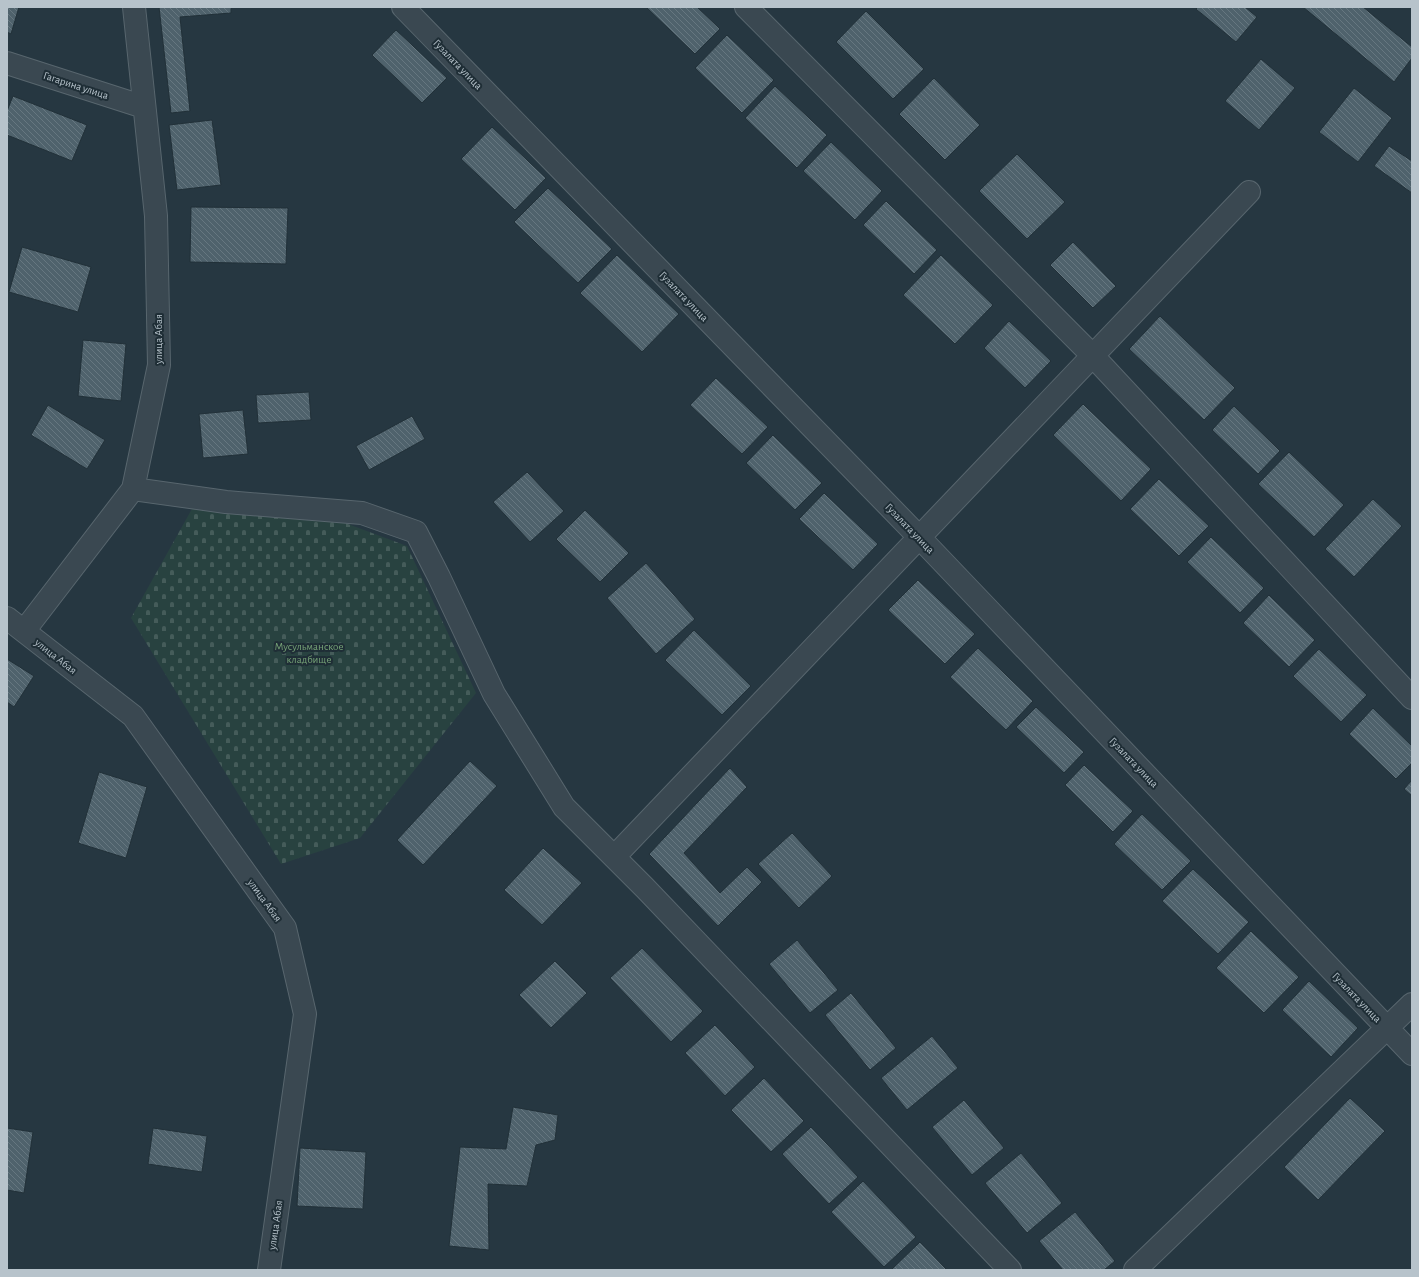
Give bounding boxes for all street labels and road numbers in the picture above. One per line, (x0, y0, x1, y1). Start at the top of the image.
street label: Гузалата улица (431, 37, 484, 92)
street label: Гагарина улица (42, 70, 110, 101)
street label: Гузалата улица (657, 269, 710, 324)
street label: улица Абая (153, 314, 164, 365)
street label: Гузалата улица (883, 501, 936, 556)
street label: улица Абая (32, 636, 79, 676)
street label: Гузалата улица (1107, 735, 1160, 790)
street label: улица Абая (245, 876, 284, 924)
street label: Гузалата улица (1330, 970, 1383, 1025)
street label: улица Абая (266, 1200, 284, 1252)

